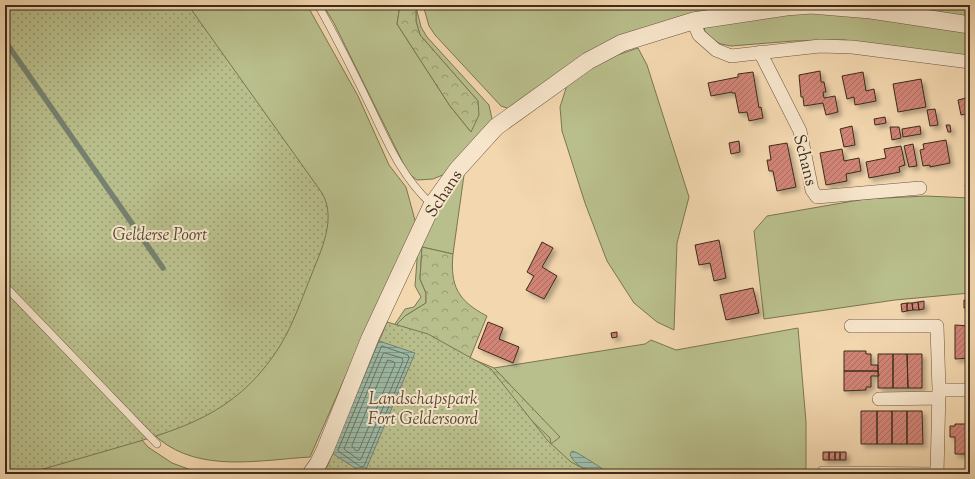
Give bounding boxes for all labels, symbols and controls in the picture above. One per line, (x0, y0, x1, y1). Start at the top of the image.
street label: Schans (786, 132, 822, 189)
street label: Schans (420, 165, 469, 223)
park label: Gelderse Poort (113, 224, 207, 248)
park label: Landschapspark Fort Geldersoord (368, 388, 479, 432)

